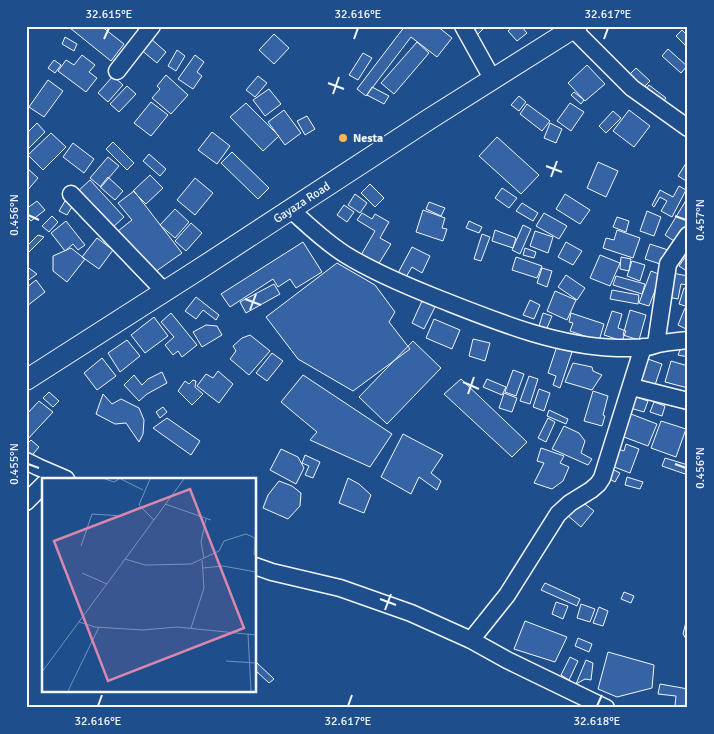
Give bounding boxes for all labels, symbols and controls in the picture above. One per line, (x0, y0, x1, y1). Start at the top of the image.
text: 32.615°E (86, 7, 133, 22)
text: 32.616°E (335, 7, 382, 22)
text: 32.617°E (585, 7, 632, 22)
place label: Nesta (353, 131, 383, 146)
marker: Nesta (337, 132, 349, 144)
street label: Gayaza Road (271, 179, 333, 227)
text: 0.456°N (7, 194, 22, 236)
text: 0.457°N (693, 199, 708, 241)
text: 0.455°N (7, 443, 22, 485)
text: 0.456°N (693, 447, 708, 489)
inset map (42, 478, 256, 692)
text: 32.616°E (75, 714, 122, 729)
text: 32.617°E (325, 714, 372, 729)
text: 32.618°E (574, 714, 621, 729)

